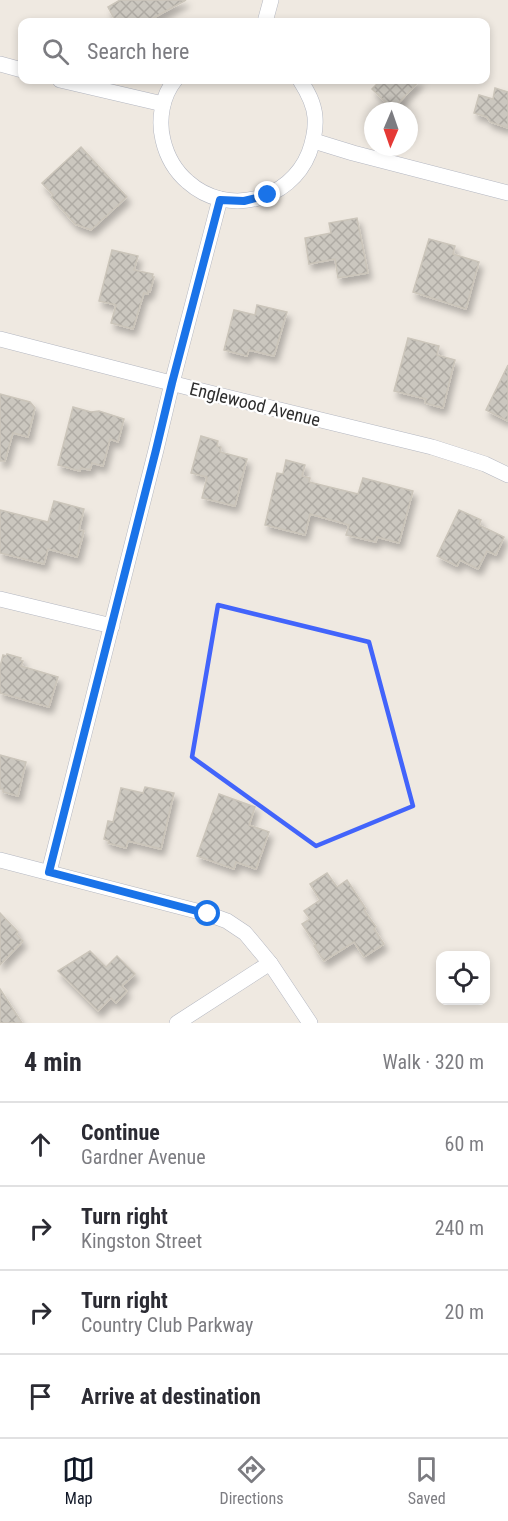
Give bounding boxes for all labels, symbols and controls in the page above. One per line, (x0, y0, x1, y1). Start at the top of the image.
search box (18, 18, 490, 84)
icon: search (39, 35, 72, 68)
text: Search here (87, 39, 189, 64)
north arrow (364, 102, 418, 156)
route end (254, 181, 280, 207)
street label: Englewood Avenue (188, 378, 322, 430)
route start (194, 900, 220, 926)
map controls (436, 951, 490, 1005)
button: locate (436, 951, 490, 1005)
text: 4 min (24, 1047, 82, 1077)
text: Walk · 320 m (383, 1050, 484, 1074)
text: Continue (81, 1120, 160, 1145)
icon: ahead (24, 1128, 57, 1161)
text: 60 m (445, 1132, 484, 1156)
text: Gardner Avenue (81, 1145, 206, 1169)
text: Turn right (81, 1204, 168, 1229)
icon: right (24, 1212, 57, 1245)
text: 240 m (435, 1216, 484, 1240)
text: Kingston Street (81, 1229, 202, 1253)
text: Turn right (81, 1288, 168, 1313)
icon: right (24, 1296, 57, 1329)
text: 20 m (445, 1300, 484, 1324)
text: Country Club Parkway (81, 1313, 253, 1337)
icon: arrive (24, 1380, 57, 1413)
text: Arrive at destination (81, 1384, 261, 1409)
tab: Map (62, 1453, 95, 1508)
tab: Directions (220, 1453, 283, 1508)
tab: Saved (408, 1453, 446, 1508)

